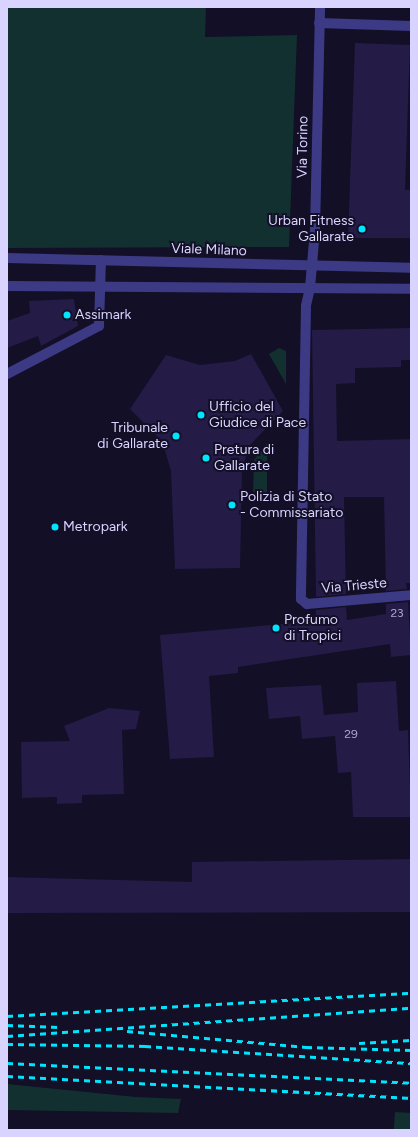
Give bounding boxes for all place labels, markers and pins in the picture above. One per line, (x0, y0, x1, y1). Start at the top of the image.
place label: Urban Fitness Gallarate (268, 213, 354, 246)
marker: Urban Fitness Gallarate (357, 224, 367, 234)
place label: Assimark (75, 307, 131, 323)
marker: Assimark (62, 310, 72, 320)
place label: Ufficio del Giudice di Pace (209, 399, 306, 432)
marker: Ufficio del Giudice di Pace (196, 410, 206, 420)
place label: Tribunale di Gallarate (97, 420, 168, 452)
marker: Tribunale di Gallarate (171, 431, 181, 441)
place label: Pretura di Gallarate (214, 442, 274, 474)
marker: Pretura di Gallarate (201, 453, 211, 463)
place label: Polizia di Stato - Commissariato (240, 489, 343, 522)
marker: Polizia di Stato - Commissariato (227, 500, 237, 510)
place label: Metropark (63, 519, 128, 535)
marker: Metropark (50, 522, 60, 532)
place label: Profumo di Tropici (284, 612, 341, 644)
marker: Profumo di Tropici (271, 623, 281, 633)

